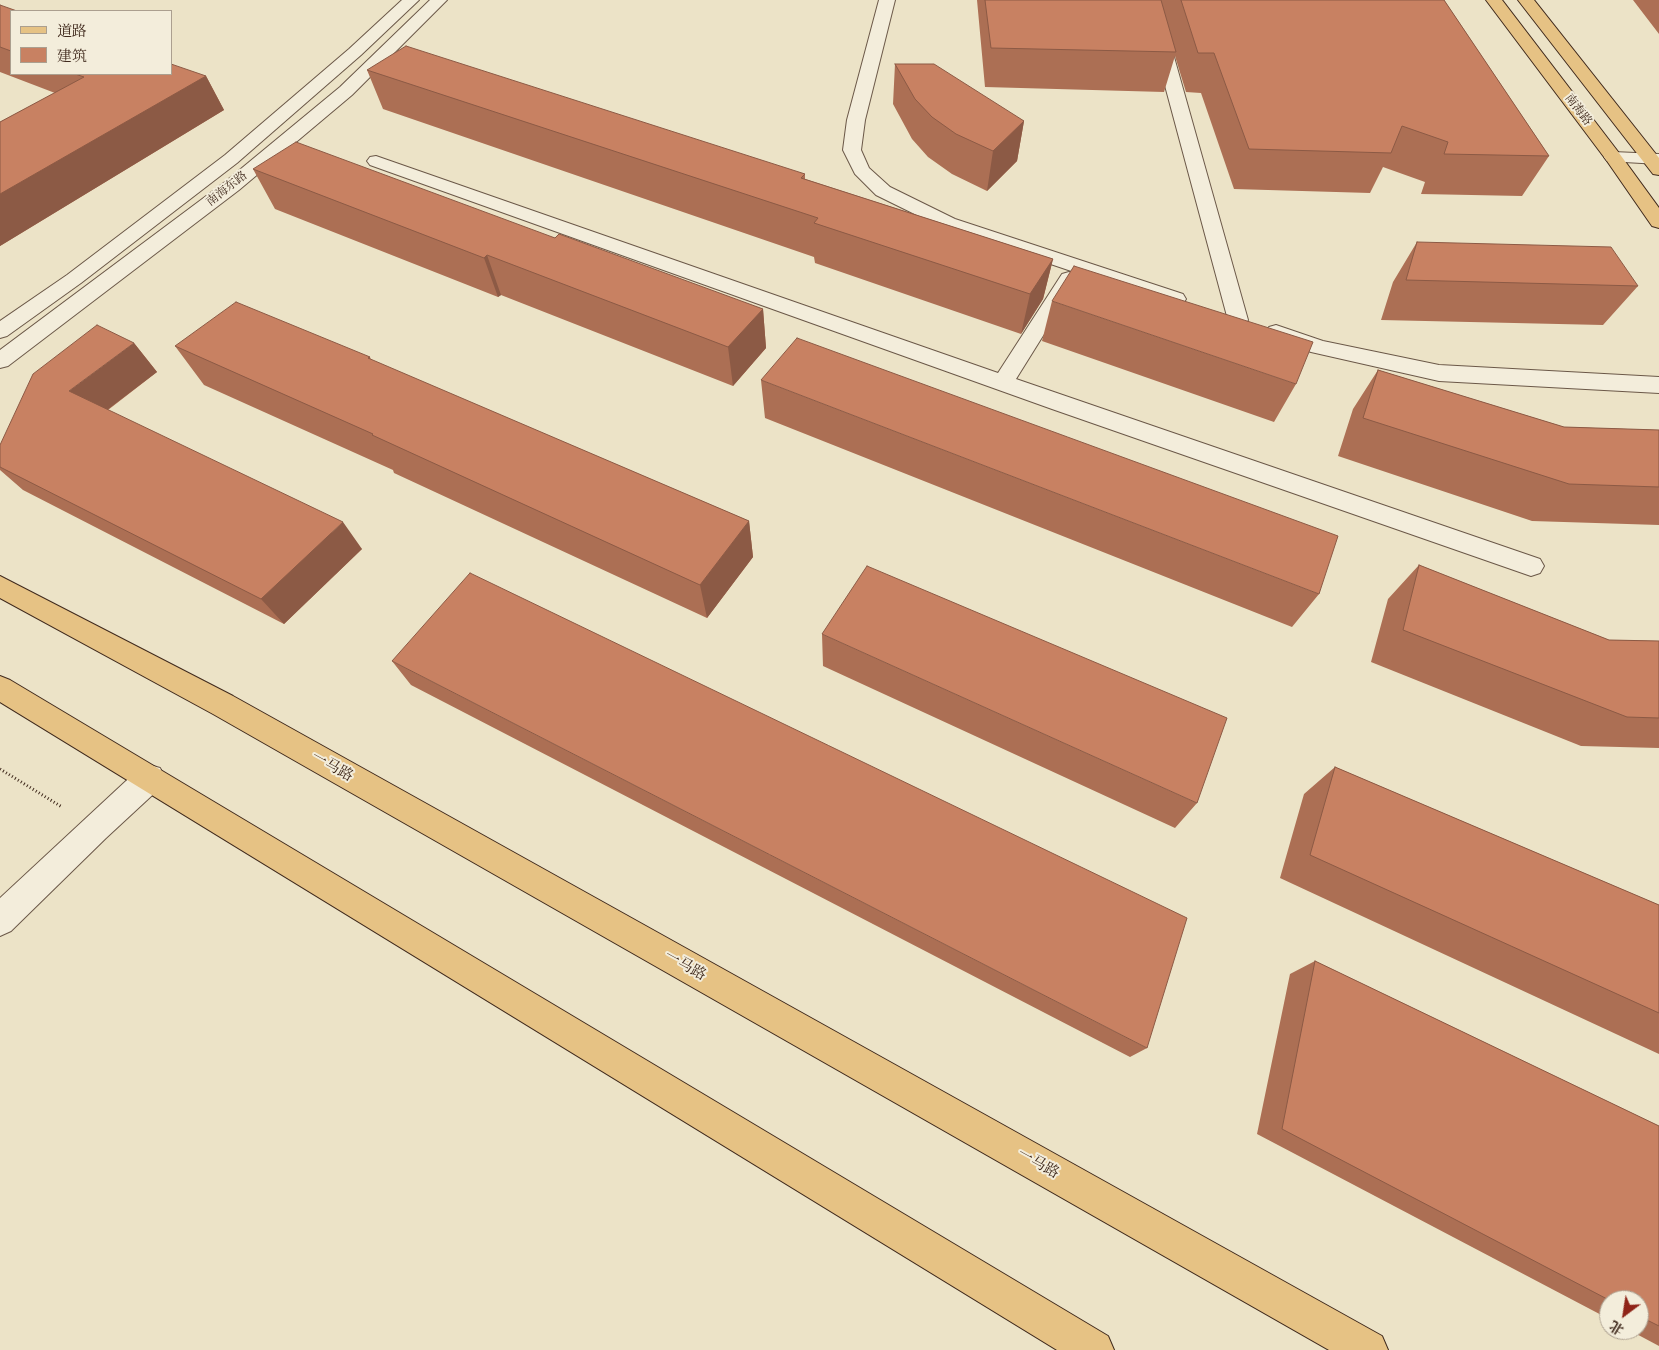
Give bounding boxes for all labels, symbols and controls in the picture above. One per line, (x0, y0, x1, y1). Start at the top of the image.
legend (10, 10, 172, 75)
text: 道路 (57, 22, 87, 40)
text: 建筑 (57, 47, 87, 65)
street label: 南海路 (1561, 91, 1595, 129)
street label: 南海东路 (204, 169, 250, 209)
street label: 一马路 (308, 748, 356, 786)
street label: 一马路 (661, 947, 709, 985)
street label: 一马路 (1014, 1145, 1062, 1183)
north arrow (1599, 1290, 1649, 1340)
text: 北 (1606, 1317, 1627, 1338)

